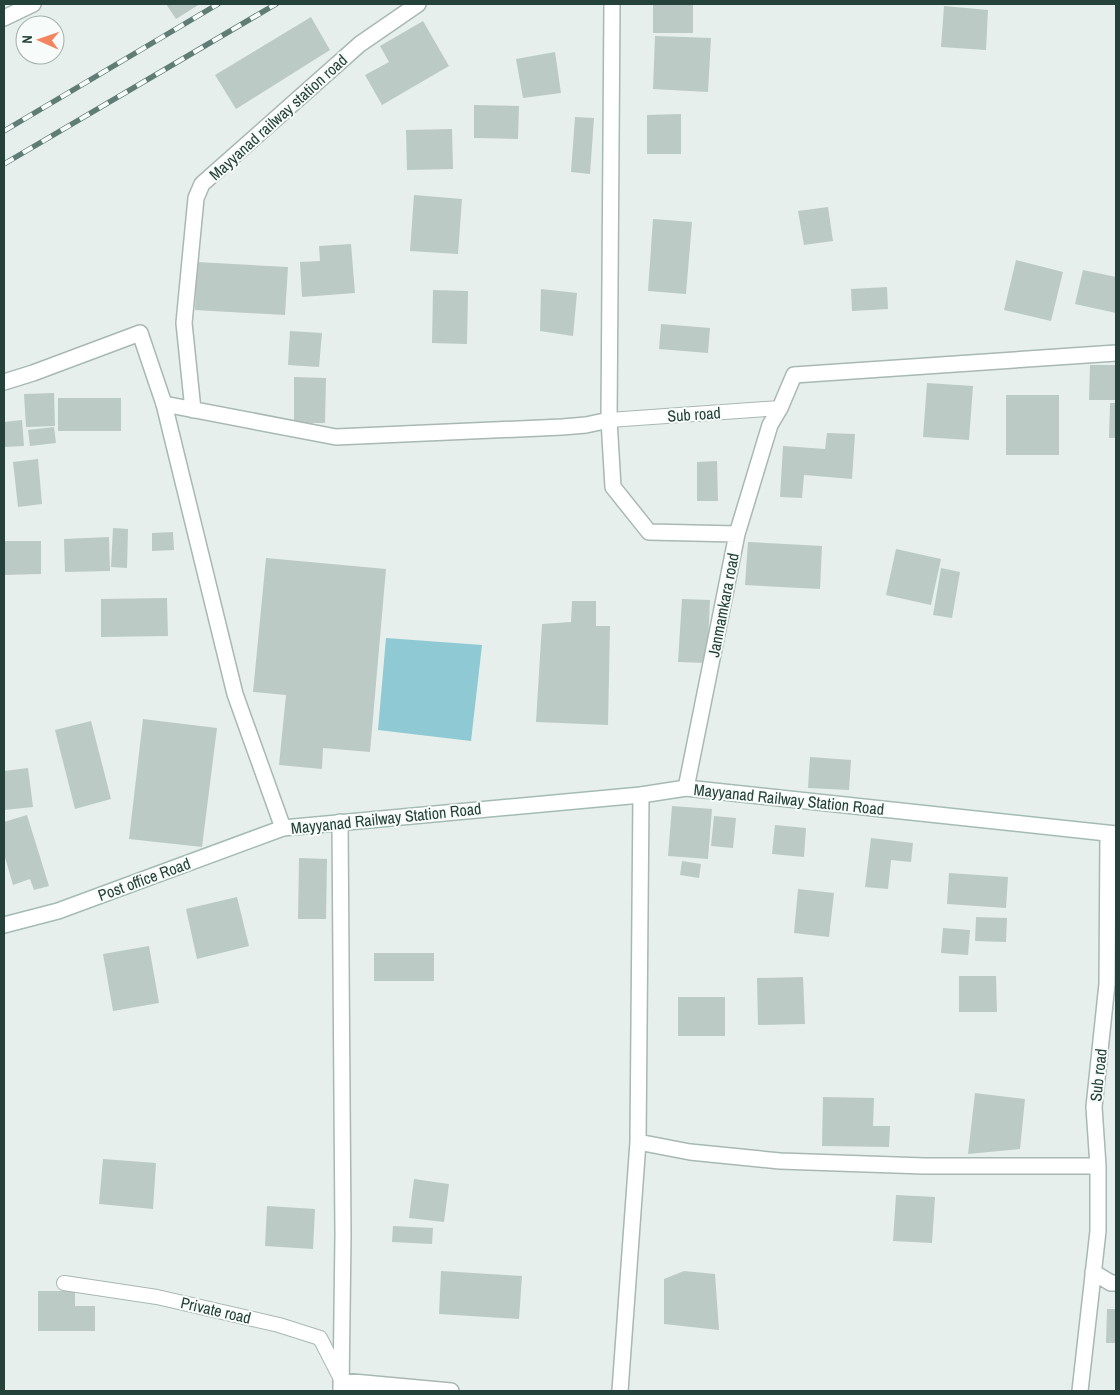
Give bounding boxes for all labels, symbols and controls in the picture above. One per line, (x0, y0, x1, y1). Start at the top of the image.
north arrow (15, 15, 65, 65)
text: N (18, 35, 36, 44)
street label: Mayyanad railway station road (204, 49, 352, 185)
street label: Sub road (667, 401, 721, 427)
street label: Janmamkara road (702, 551, 744, 659)
street label: Mayyanad Railway Station Road (693, 778, 885, 820)
street label: Mayyanad Railway Station Road (290, 797, 482, 839)
street label: Post office Road (95, 852, 193, 906)
street label: Sub road (1084, 1047, 1112, 1103)
street label: Private road (179, 1291, 253, 1329)

